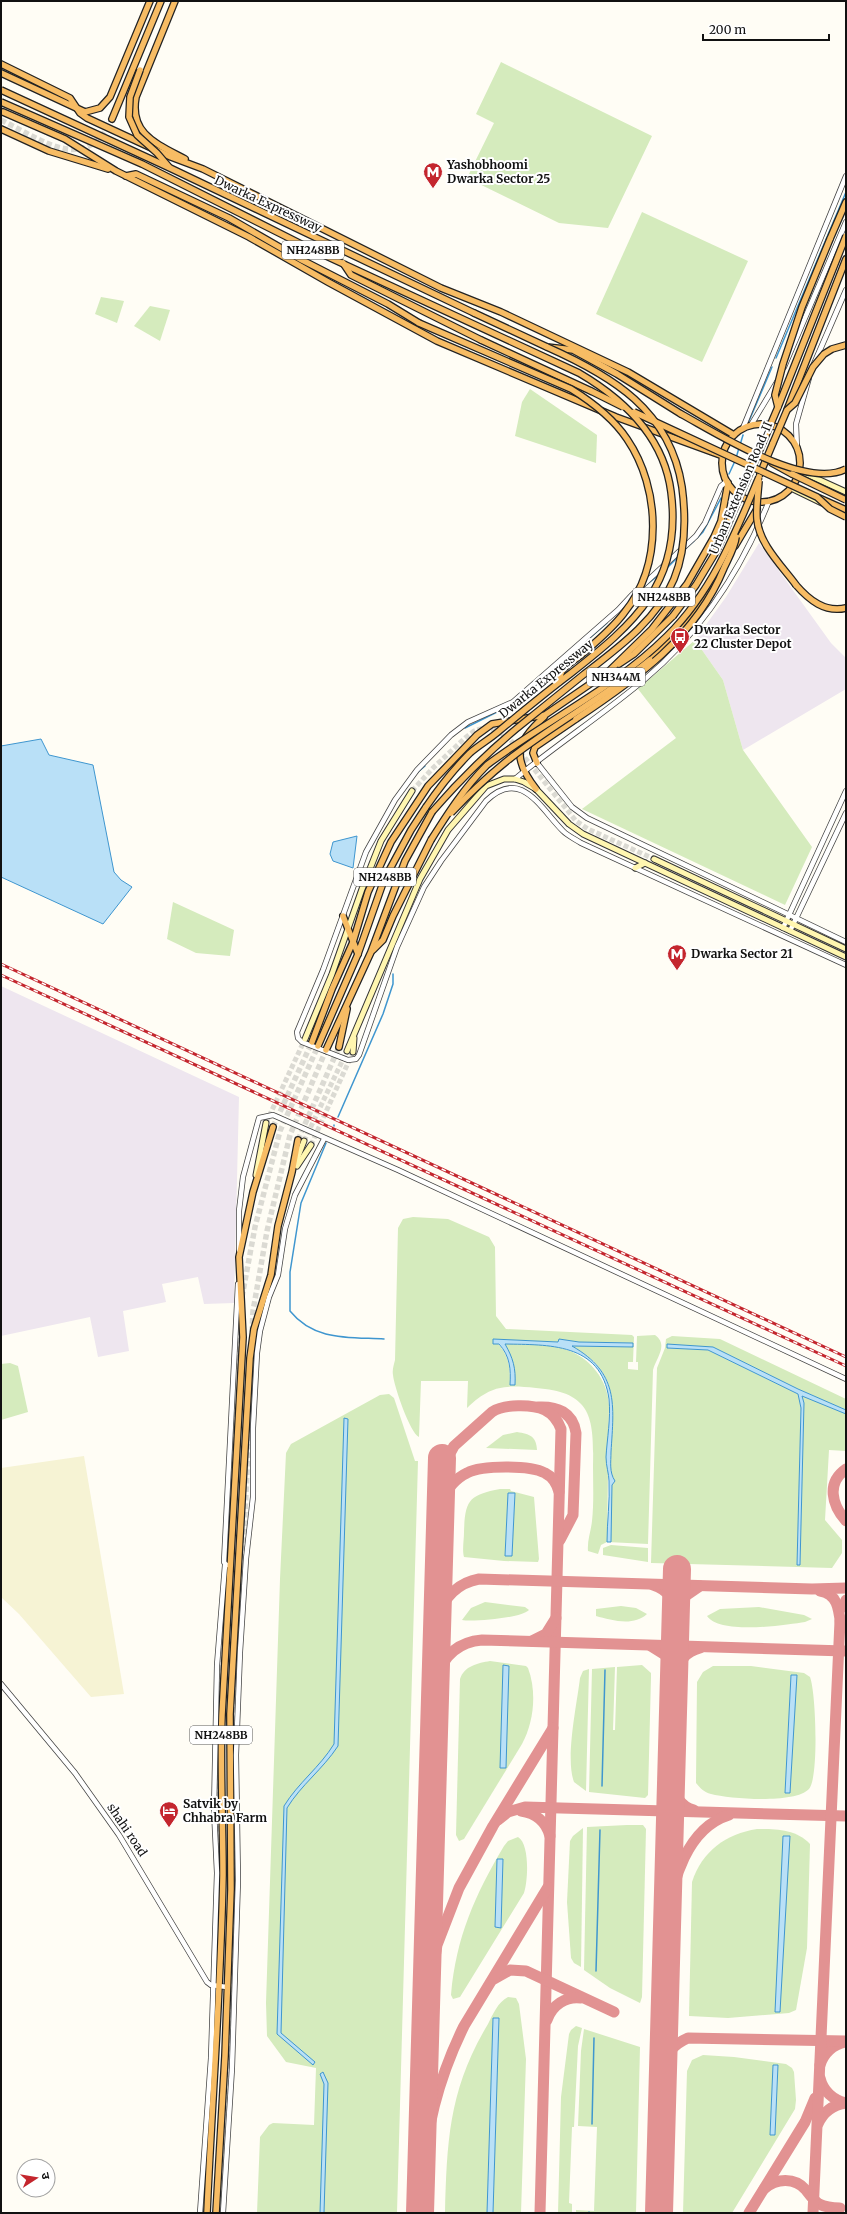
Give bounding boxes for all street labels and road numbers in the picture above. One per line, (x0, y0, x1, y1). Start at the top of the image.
street label: Dwarka Expressway (212, 172, 324, 235)
road number: NH248BB (282, 241, 344, 259)
street label: Urban Extension Road-II (706, 419, 775, 556)
road number: NH248BB (633, 588, 695, 606)
street label: Dwarka Expressway (496, 636, 596, 721)
road number: NH344M (587, 668, 645, 686)
road number: NH248BB (354, 868, 416, 886)
road number: NH248BB (190, 1726, 252, 1744)
street label: shahi road (104, 1800, 151, 1859)

